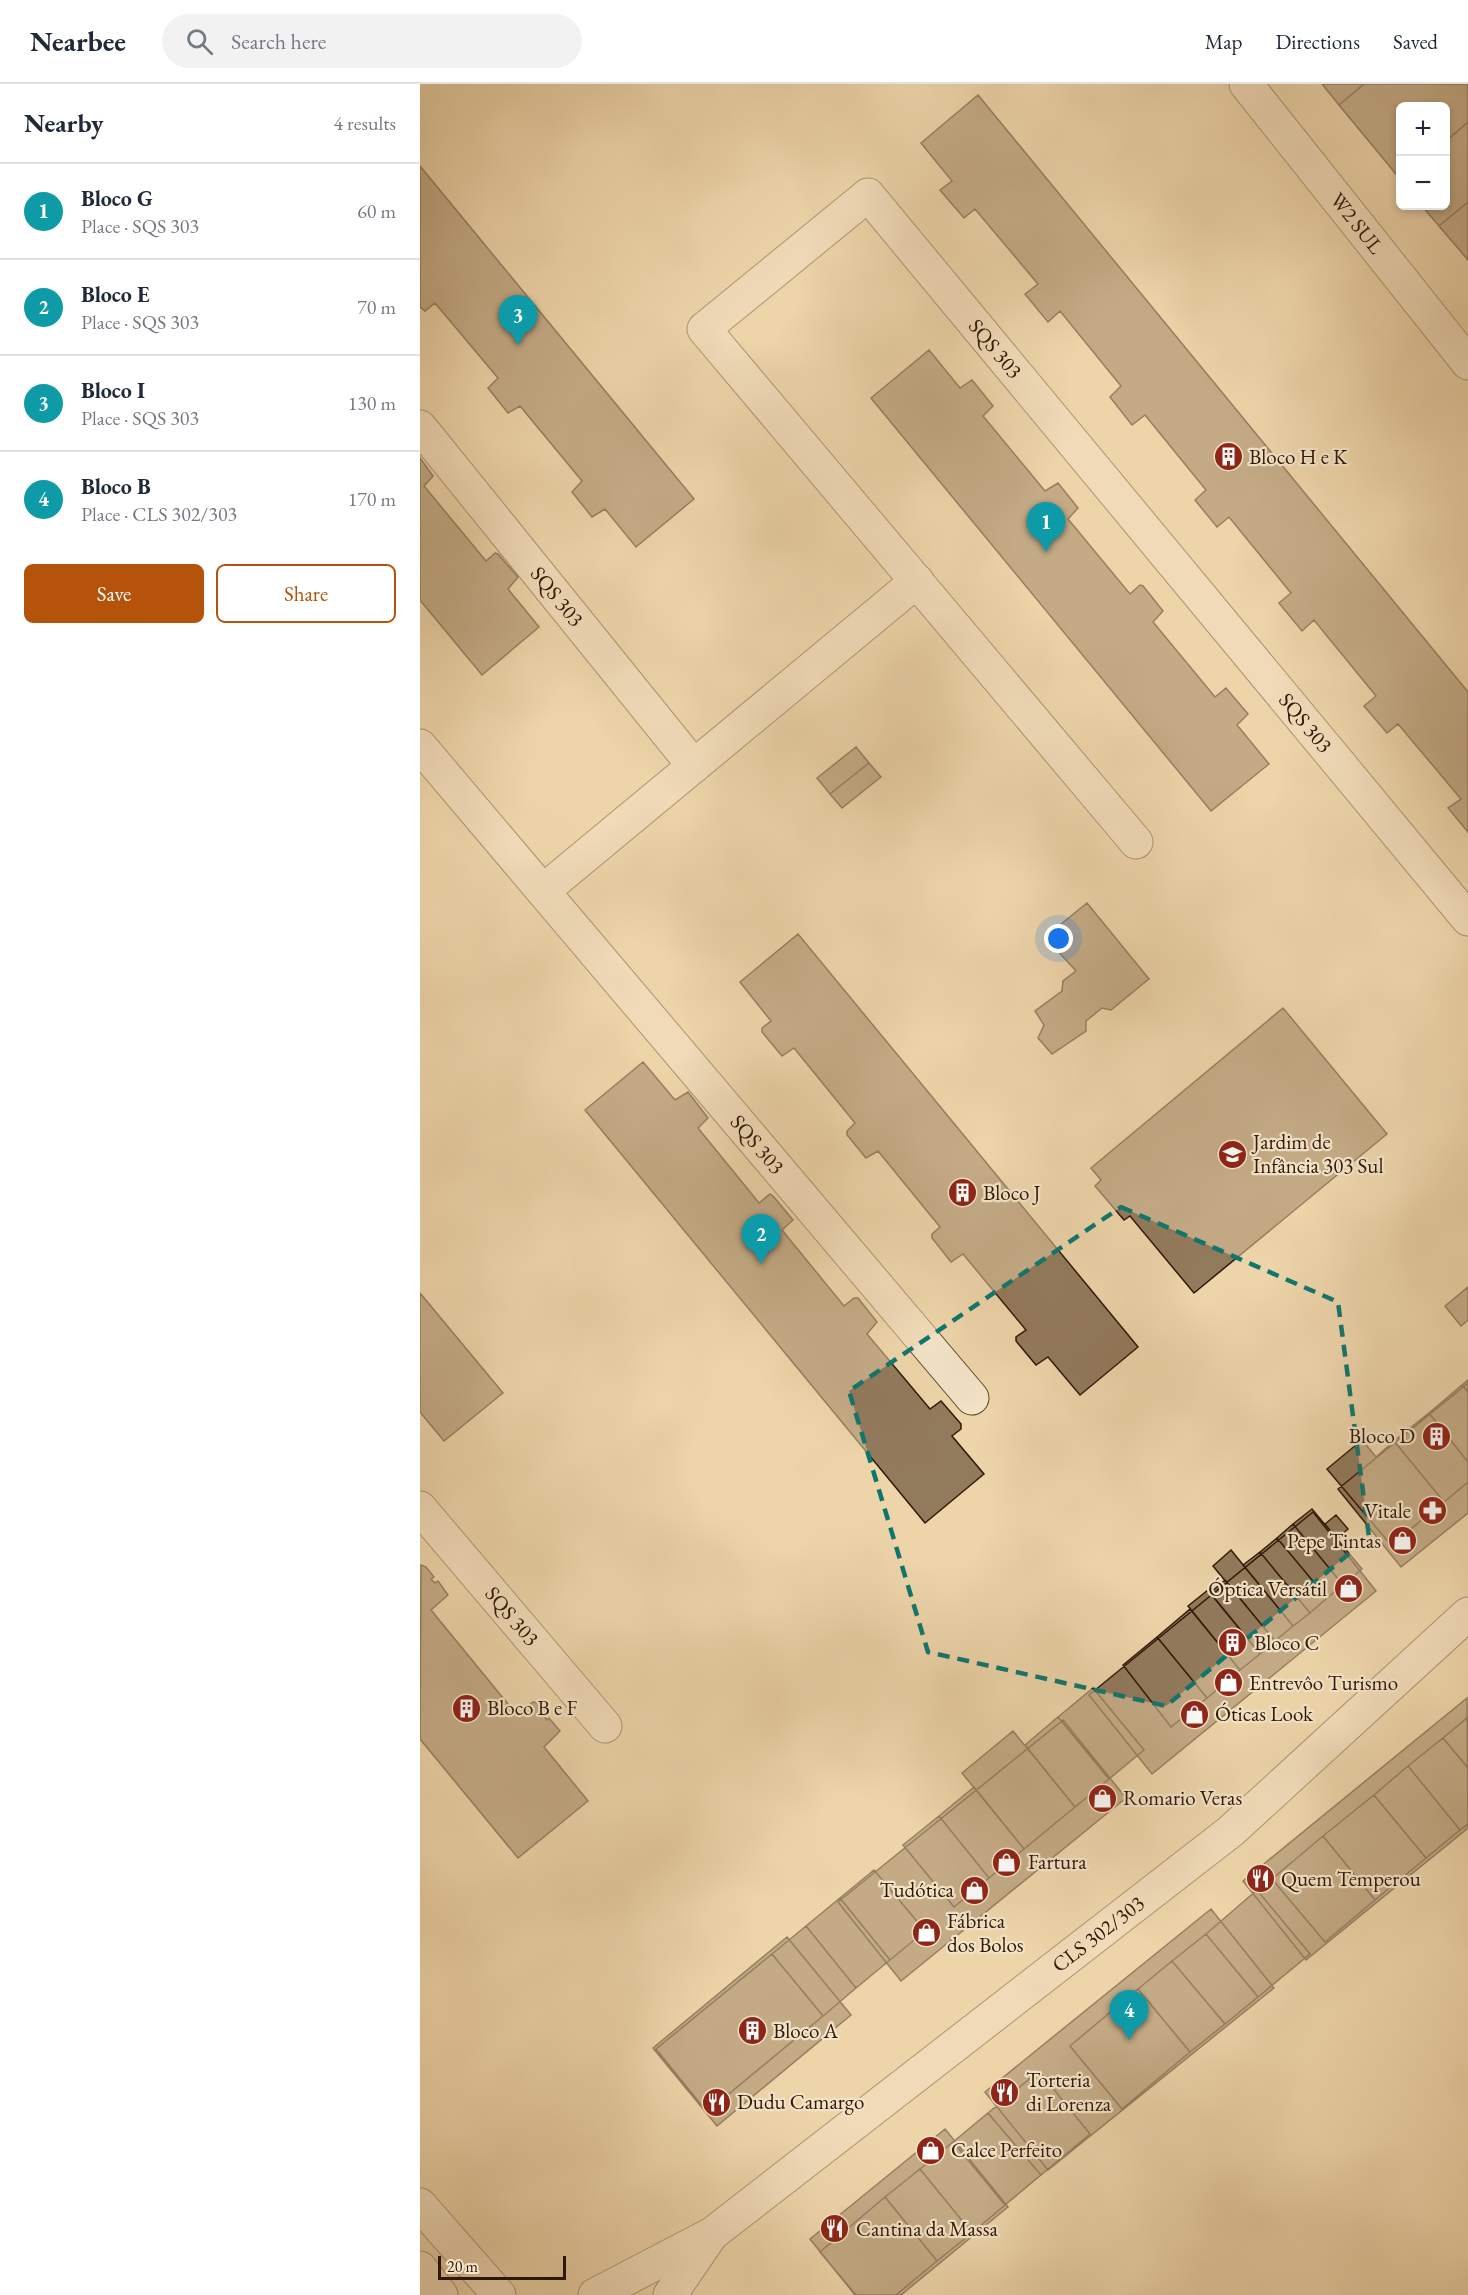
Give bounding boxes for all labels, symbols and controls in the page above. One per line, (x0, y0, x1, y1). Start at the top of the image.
search box (162, 14, 582, 68)
text: Nearbee (30, 23, 126, 59)
icon: search (183, 25, 216, 58)
text: Search here (231, 27, 326, 56)
text: Map (1205, 28, 1242, 55)
text: Directions (1275, 28, 1360, 55)
text: Saved (1393, 28, 1438, 55)
map controls (1396, 102, 1450, 210)
button: + (1396, 102, 1450, 156)
text: Nearby (24, 106, 104, 140)
text: 4 results (333, 110, 396, 136)
button: − (1396, 156, 1450, 210)
text: Bloco G (81, 184, 153, 213)
street label: W2 SUL (1325, 187, 1390, 260)
text: 1 (38, 198, 49, 224)
text: 60 m (357, 198, 396, 224)
text: Place · SQS 303 (81, 213, 199, 239)
text: Bloco E (81, 280, 150, 309)
text: 2 (38, 294, 49, 320)
text: 70 m (357, 294, 396, 320)
pin: 3 (498, 296, 538, 345)
text: Place · SQS 303 (81, 309, 199, 335)
street label: SQS 303 (963, 313, 1028, 384)
text: Bloco I (81, 376, 145, 405)
text: 3 (38, 390, 49, 416)
text: 130 m (348, 390, 396, 416)
text: Place · SQS 303 (81, 405, 199, 431)
building icon: Bloco H e K (1212, 441, 1244, 473)
place label: Bloco H e K (1249, 443, 1348, 470)
text: Bloco B (81, 472, 151, 501)
text: 4 (38, 486, 49, 512)
text: 170 m (348, 486, 396, 512)
text: Place · CLS 302/303 (81, 501, 237, 527)
pin: 1 (1026, 502, 1066, 552)
street label: SQS 303 (525, 561, 590, 632)
button: Save (24, 564, 204, 623)
button: Share (216, 564, 396, 623)
street label: SQS 303 (1273, 687, 1339, 758)
your location (1044, 924, 1073, 953)
street label: SQS 303 (725, 1109, 791, 1180)
place label: Jardim de Infância 303 Sul (1251, 1128, 1383, 1179)
school or university icon: Jardim de Infância 303 Sul (1216, 1138, 1248, 1170)
building icon: Bloco J (946, 1177, 978, 1209)
place label: Bloco J (983, 1179, 1041, 1206)
pin: 2 (742, 1214, 780, 1264)
building icon: Bloco D (1420, 1420, 1452, 1452)
place label: Bloco D (1349, 1422, 1415, 1449)
pharmacy icon: Vitale (1416, 1495, 1448, 1527)
place label: Vitale (1364, 1497, 1411, 1524)
shop icon: Pepe Tintas (1386, 1525, 1418, 1557)
place label: Pepe Tintas (1287, 1527, 1381, 1554)
shop icon: Óptica Versátil (1332, 1573, 1364, 1605)
place label: Óptica Versátil (1208, 1575, 1327, 1602)
street label: SQS 303 (479, 1581, 545, 1651)
building icon: Bloco C (1217, 1627, 1249, 1659)
place label: Bloco C (1254, 1629, 1319, 1656)
shop icon: Entrevôo Turismo (1212, 1667, 1244, 1699)
place label: Entrevôo Turismo (1249, 1669, 1398, 1696)
building icon: Bloco B e F (450, 1692, 482, 1724)
place label: Bloco B e F (487, 1694, 577, 1721)
shop icon: Óticas Look (1178, 1698, 1210, 1730)
place label: Óticas Look (1215, 1700, 1314, 1727)
shop icon: Romario Veras (1086, 1782, 1118, 1814)
place label: Romario Veras (1123, 1784, 1242, 1811)
shop icon: Fartura (991, 1846, 1023, 1878)
place label: Fartura (1028, 1848, 1087, 1875)
restaurant icon: Quem Temperou (1244, 1863, 1276, 1895)
place label: Quem Temperou (1281, 1865, 1421, 1893)
shop icon: Tudótica (959, 1874, 991, 1906)
place label: Tudótica (879, 1876, 955, 1903)
street label: CLS 302/303 (1046, 1889, 1150, 1978)
place label: Fábrica dos Bolos (947, 1907, 1024, 1958)
shop icon: Fábrica dos Bolos (910, 1917, 942, 1949)
pin: 4 (1110, 1990, 1148, 2040)
building icon: Bloco A (736, 2015, 768, 2047)
place label: Bloco A (773, 2017, 838, 2044)
place label: Torteria di Lorenza (1026, 2066, 1112, 2117)
restaurant icon: Torteria di Lorenza (989, 2076, 1021, 2108)
restaurant icon: Dudu Camargo (700, 2086, 732, 2118)
place label: Dudu Camargo (737, 2088, 864, 2115)
shop icon: Calce Perfeito (914, 2134, 946, 2166)
place label: Calce Perfeito (951, 2136, 1062, 2163)
restaurant icon: Cantina da Massa (819, 2213, 851, 2245)
place label: Cantina da Massa (856, 2215, 998, 2242)
scale bar (438, 2253, 566, 2280)
text: 20 m (447, 2256, 478, 2277)

